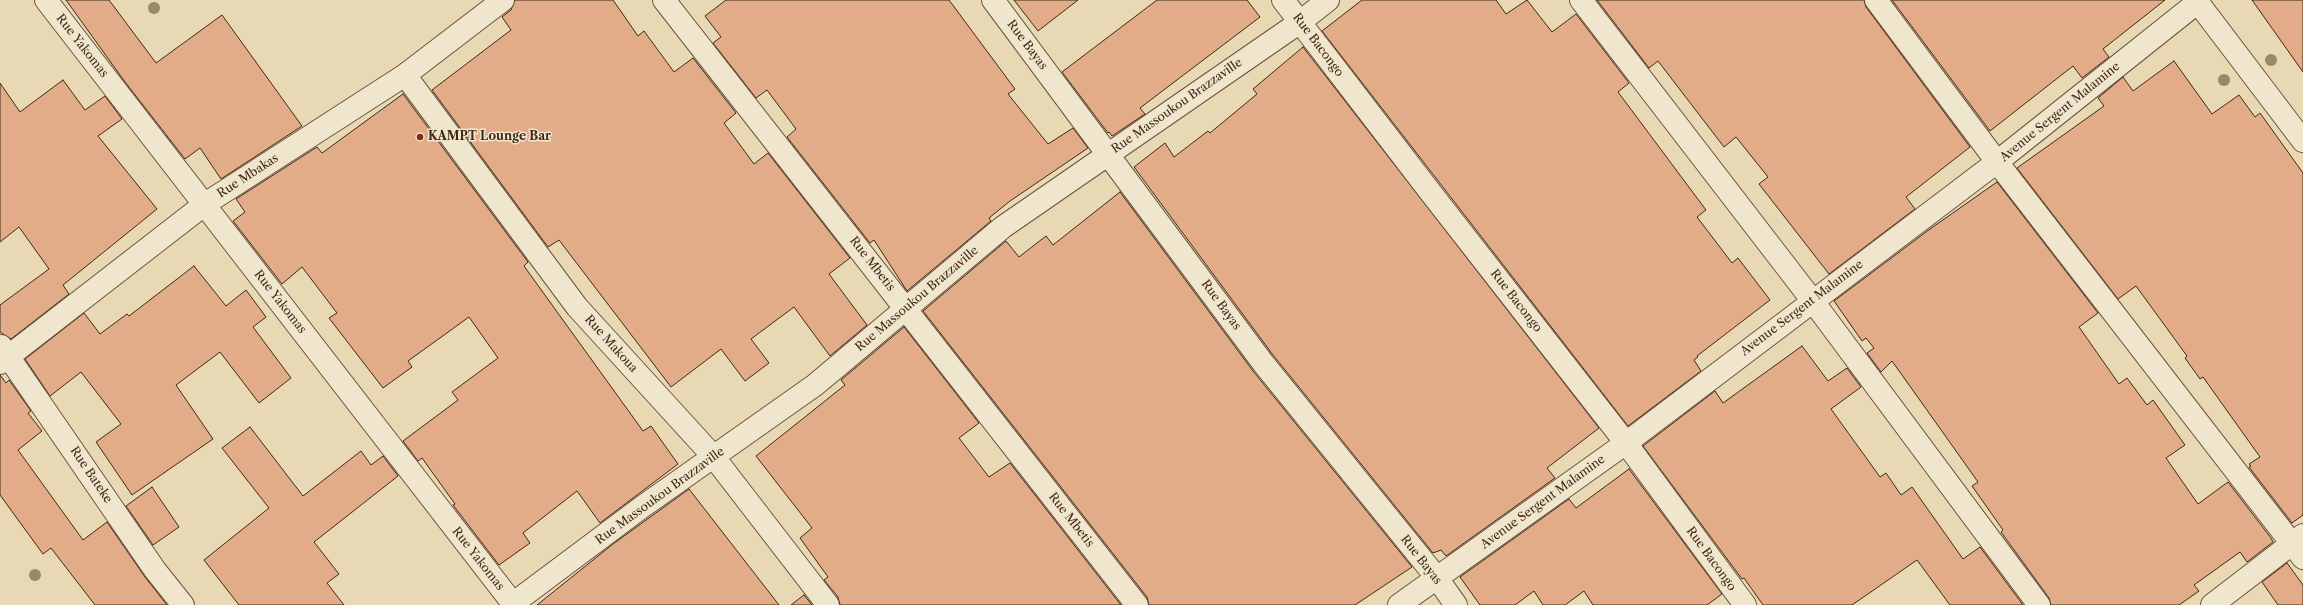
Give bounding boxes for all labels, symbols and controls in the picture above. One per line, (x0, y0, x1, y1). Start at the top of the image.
street label: Rue Bacongo (1290, 10, 1346, 80)
street label: Rue Yakomas (53, 11, 111, 81)
street label: Rue Bayas (1004, 17, 1050, 73)
street label: Rue Massoukou Brazzaville (1109, 55, 1245, 157)
street label: Avenue Sergent Malamine (1997, 59, 2123, 165)
place label: KAMPT Lounge Bar (428, 130, 551, 144)
marker: KAMPT Lounge Bar (415, 132, 425, 142)
street label: Rue Mbakas (215, 151, 281, 201)
street label: Rue Mbetis (846, 234, 898, 294)
street label: Rue Massoukou Brazzaville (853, 243, 981, 355)
street label: Avenue Sergent Malamine (1738, 257, 1866, 359)
street label: Rue Yakomas (251, 267, 309, 337)
street label: Rue Bacongo (1487, 267, 1545, 335)
street label: Rue Bayas (1198, 277, 1244, 333)
street label: Rue Makoua (582, 312, 640, 376)
street label: Rue Bateke (67, 444, 115, 506)
street label: Rue Massoukou Brazzaville (593, 444, 727, 548)
street label: Avenue Sergent Malamine (1478, 452, 1608, 552)
street label: Rue Mbetis (1045, 490, 1097, 550)
street label: Rue Yakomas (449, 524, 507, 594)
street label: Rue Bacongo (1683, 524, 1739, 594)
street label: Rue Bayas (1397, 533, 1445, 587)

